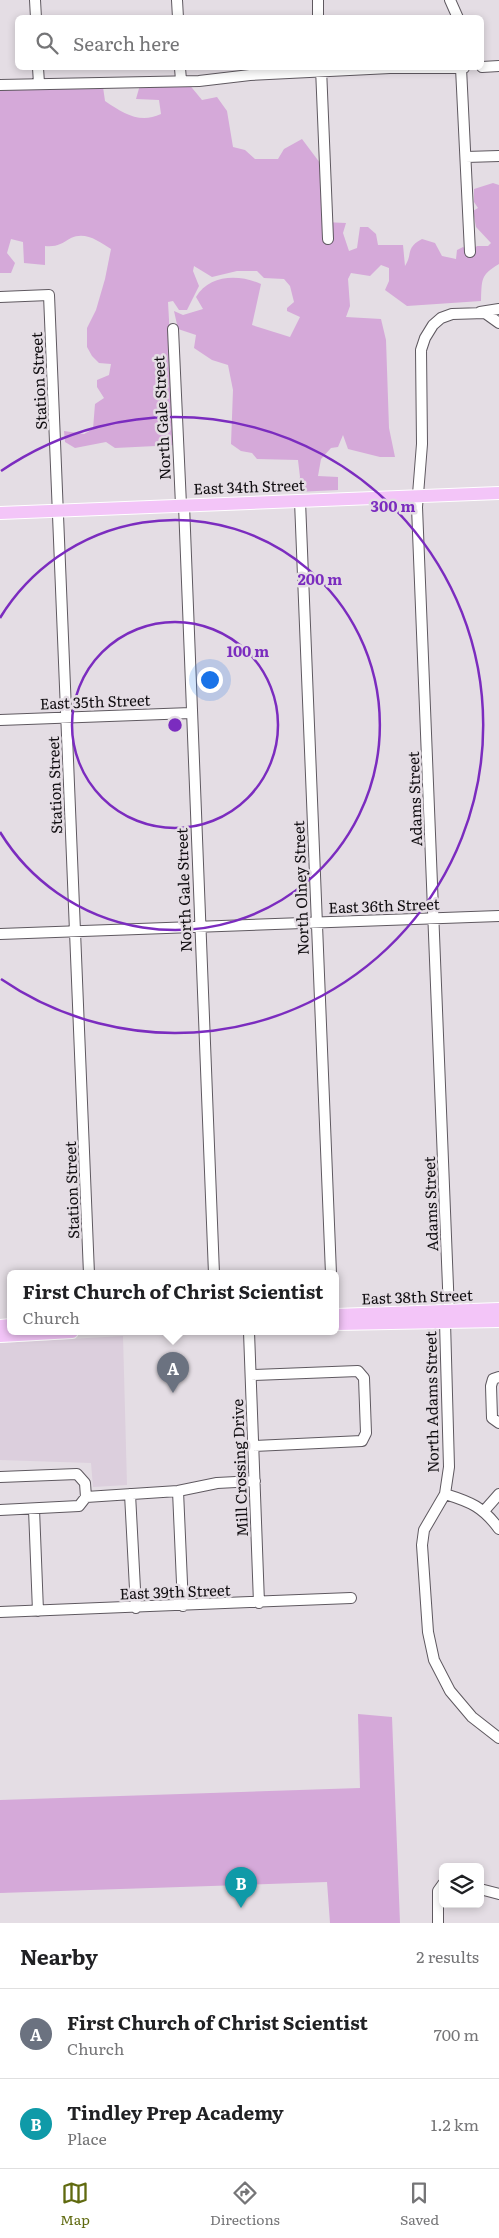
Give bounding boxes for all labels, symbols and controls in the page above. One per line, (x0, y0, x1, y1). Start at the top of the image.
search box (15, 15, 484, 70)
icon: search (33, 29, 61, 57)
text: Search here (73, 29, 180, 57)
street label: Station Street (24, 332, 52, 430)
street label: North Gale Street (146, 355, 176, 481)
street label: East 34th Street (193, 473, 305, 499)
text: 300 m (371, 494, 415, 517)
text: 200 m (298, 567, 342, 590)
text: 100 m (227, 639, 269, 662)
your location (197, 667, 223, 693)
street label: East 35th Street (39, 688, 151, 714)
centre of rings (166, 716, 184, 734)
street label: Station Street (41, 736, 67, 834)
street label: Adams Street (401, 751, 427, 847)
street label: North Olney Street (286, 820, 314, 956)
street label: North Gale Street (169, 827, 197, 953)
street label: East 36th Street (328, 892, 440, 918)
street label: Station Street (58, 1141, 84, 1239)
street label: Adams Street (417, 1156, 443, 1252)
popup (7, 1270, 339, 1335)
text: First Church of Christ Scientist (23, 1277, 323, 1305)
street label: East 38th Street (361, 1283, 473, 1309)
text: Church (23, 1305, 80, 1329)
street label: North Adams Street (418, 1331, 444, 1473)
pin: A (157, 1352, 189, 1393)
street label: Mill Crossing Drive (225, 1398, 253, 1537)
street label: East 39th Street (119, 1578, 231, 1604)
map controls (439, 1863, 484, 1908)
button: layers (439, 1863, 484, 1908)
pin: B (225, 1867, 257, 1908)
text: Nearby (20, 1940, 98, 1971)
text: 2 results (416, 1944, 479, 1968)
text: First Church of Christ Scientist (67, 2008, 368, 2036)
text: A (30, 2022, 42, 2046)
text: 700 m (434, 2022, 479, 2046)
text: Church (67, 2036, 124, 2060)
text: Tindley Prep Academy (67, 2098, 284, 2126)
text: B (30, 2112, 42, 2136)
text: 1.2 km (431, 2112, 479, 2136)
text: Place (67, 2126, 107, 2150)
tab: Map (60, 2179, 90, 2229)
tab: Directions (210, 2179, 280, 2229)
tab: Saved (400, 2179, 439, 2229)

